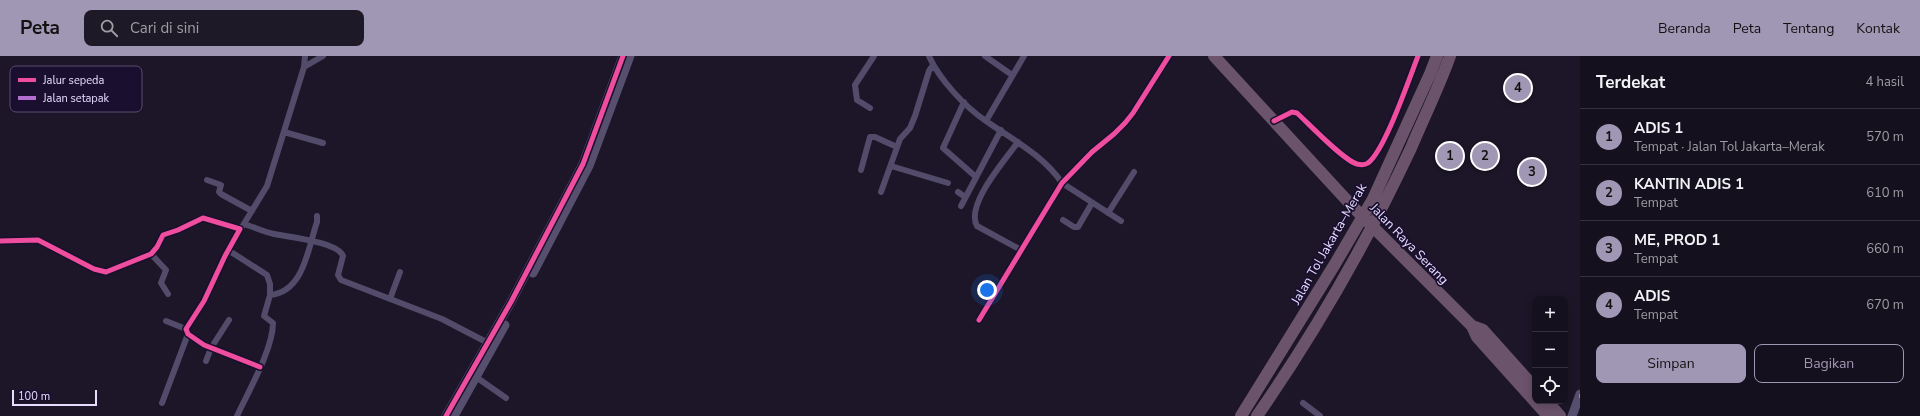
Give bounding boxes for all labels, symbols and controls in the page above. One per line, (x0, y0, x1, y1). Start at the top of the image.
search box (84, 10, 364, 46)
text: Peta (20, 15, 60, 41)
icon: search (98, 17, 120, 39)
text: Cari di sini (130, 18, 199, 38)
text: Beranda (1658, 19, 1711, 38)
text: Peta (1733, 19, 1761, 38)
text: Tentang (1783, 19, 1834, 38)
text: Kontak (1856, 19, 1900, 38)
legend (10, 66, 142, 112)
text: Terdekat (1596, 71, 1665, 94)
text: Jalur sepeda (42, 73, 104, 88)
pin: 4 (1505, 73, 1531, 103)
text: 4 hasil (1865, 73, 1904, 91)
text: Jalan setapak (42, 91, 110, 106)
text: ADIS 1 (1634, 118, 1683, 138)
text: 1 (1605, 128, 1613, 146)
text: 570 m (1866, 128, 1904, 146)
text: Tempat · Jalan Tol Jakarta–Merak (1634, 138, 1825, 156)
pin: 1 (1437, 141, 1463, 171)
pin: 2 (1472, 141, 1498, 171)
pin: 3 (1519, 157, 1545, 187)
text: KANTIN ADIS 1 (1634, 174, 1744, 194)
street label: Jalan Tol Jakarta–Merak (1286, 180, 1371, 309)
text: 2 (1605, 184, 1613, 202)
text: 610 m (1866, 184, 1904, 202)
text: Tempat (1634, 194, 1678, 212)
street label: Jalan Raya Serang (1365, 199, 1452, 288)
text: ME, PROD 1 (1634, 230, 1720, 250)
text: 3 (1605, 240, 1613, 258)
text: 660 m (1866, 240, 1904, 258)
text: Tempat (1634, 250, 1678, 268)
your location (977, 280, 997, 300)
text: ADIS (1634, 286, 1670, 306)
map controls (1532, 296, 1568, 404)
button: + (1532, 296, 1568, 332)
text: 4 (1605, 296, 1613, 314)
text: 670 m (1866, 296, 1904, 314)
text: Tempat (1634, 306, 1678, 324)
button: − (1532, 332, 1568, 368)
button: Simpan (1596, 344, 1746, 383)
button: Bagikan (1754, 344, 1904, 383)
button: locate (1532, 368, 1568, 404)
scale bar (12, 388, 97, 407)
text: 100 m (18, 389, 50, 404)

